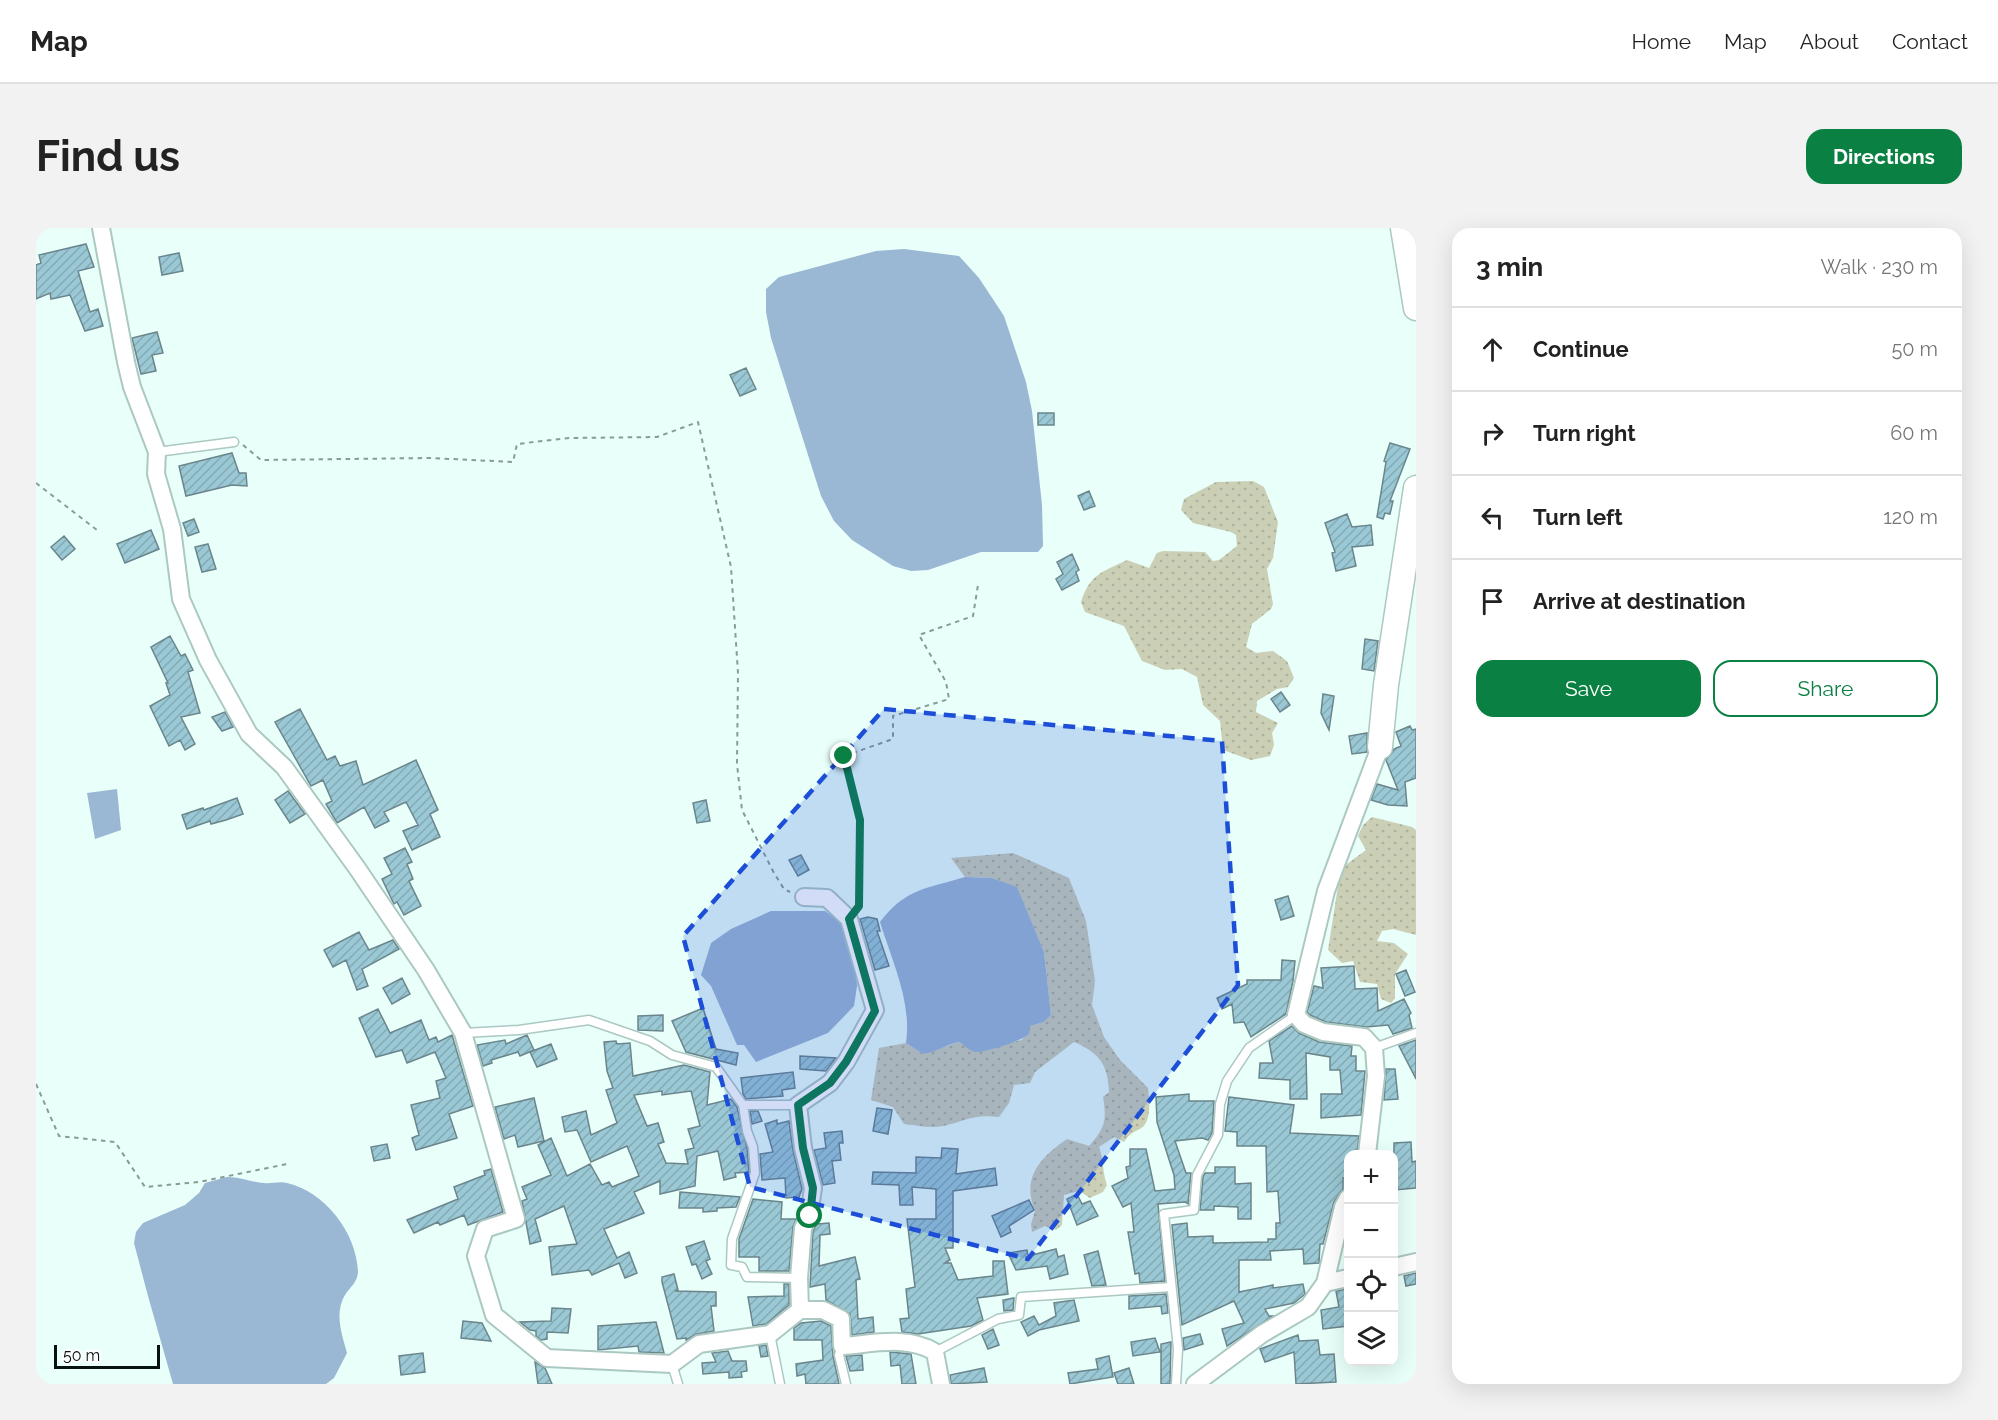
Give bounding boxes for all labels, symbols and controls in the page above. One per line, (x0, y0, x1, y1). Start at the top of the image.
text: Map (30, 25, 88, 58)
text: Home (1632, 29, 1691, 54)
text: Map (1724, 29, 1767, 54)
text: About (1800, 29, 1859, 54)
text: Contact (1892, 29, 1968, 54)
button: Directions (1806, 129, 1962, 184)
text: Find us (36, 132, 180, 181)
text: 3 min (1476, 252, 1543, 282)
text: Walk · 230 m (1820, 255, 1938, 279)
icon: ahead (1476, 333, 1509, 366)
text: Continue (1533, 336, 1629, 362)
text: 50 m (1891, 337, 1938, 361)
icon: right (1476, 417, 1509, 450)
text: Turn right (1533, 420, 1636, 446)
text: 60 m (1890, 421, 1938, 445)
icon: left (1476, 501, 1509, 534)
text: Turn left (1533, 504, 1623, 530)
text: 120 m (1883, 505, 1938, 529)
icon: arrive (1476, 585, 1509, 618)
text: Arrive at destination (1533, 588, 1746, 614)
button: Save (1476, 660, 1701, 717)
button: Share (1713, 660, 1938, 717)
route end (830, 742, 856, 768)
map controls (1344, 1150, 1398, 1366)
button: + (1344, 1150, 1398, 1204)
route start (796, 1202, 822, 1228)
button: − (1344, 1204, 1398, 1258)
button: locate (1344, 1258, 1398, 1312)
button: layers (1344, 1312, 1398, 1366)
scale bar (54, 1342, 160, 1370)
text: 50 m (63, 1346, 100, 1365)

